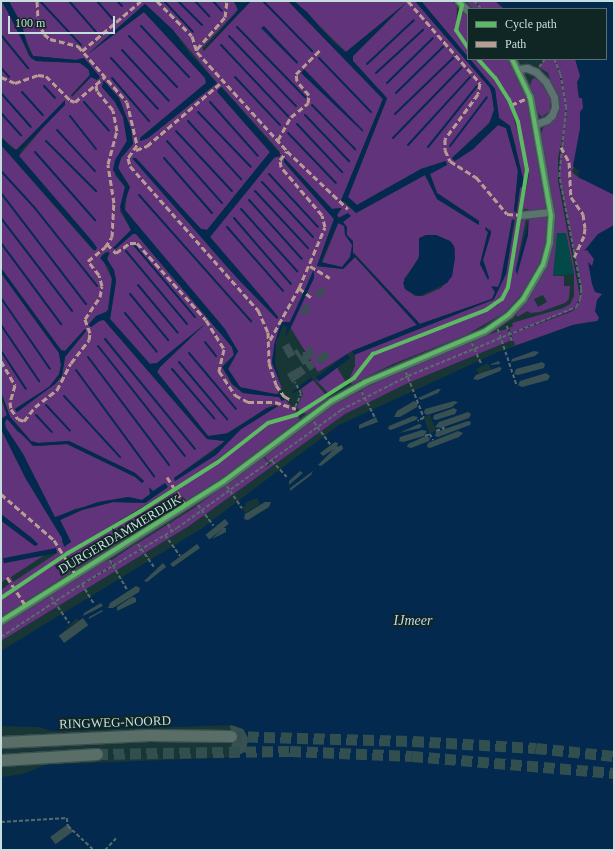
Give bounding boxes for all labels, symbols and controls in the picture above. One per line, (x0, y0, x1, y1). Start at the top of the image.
scale bar (10, 8, 117, 34)
legend (467, 8, 607, 60)
text: 100 m (15, 16, 45, 30)
text: Cycle path (505, 17, 557, 31)
text: Path (505, 37, 526, 51)
street label: DURGERDAMMERDIJK (56, 492, 184, 578)
water label: IJmeer (394, 613, 432, 629)
street label: RINGWEG-NOORD (59, 713, 171, 733)

